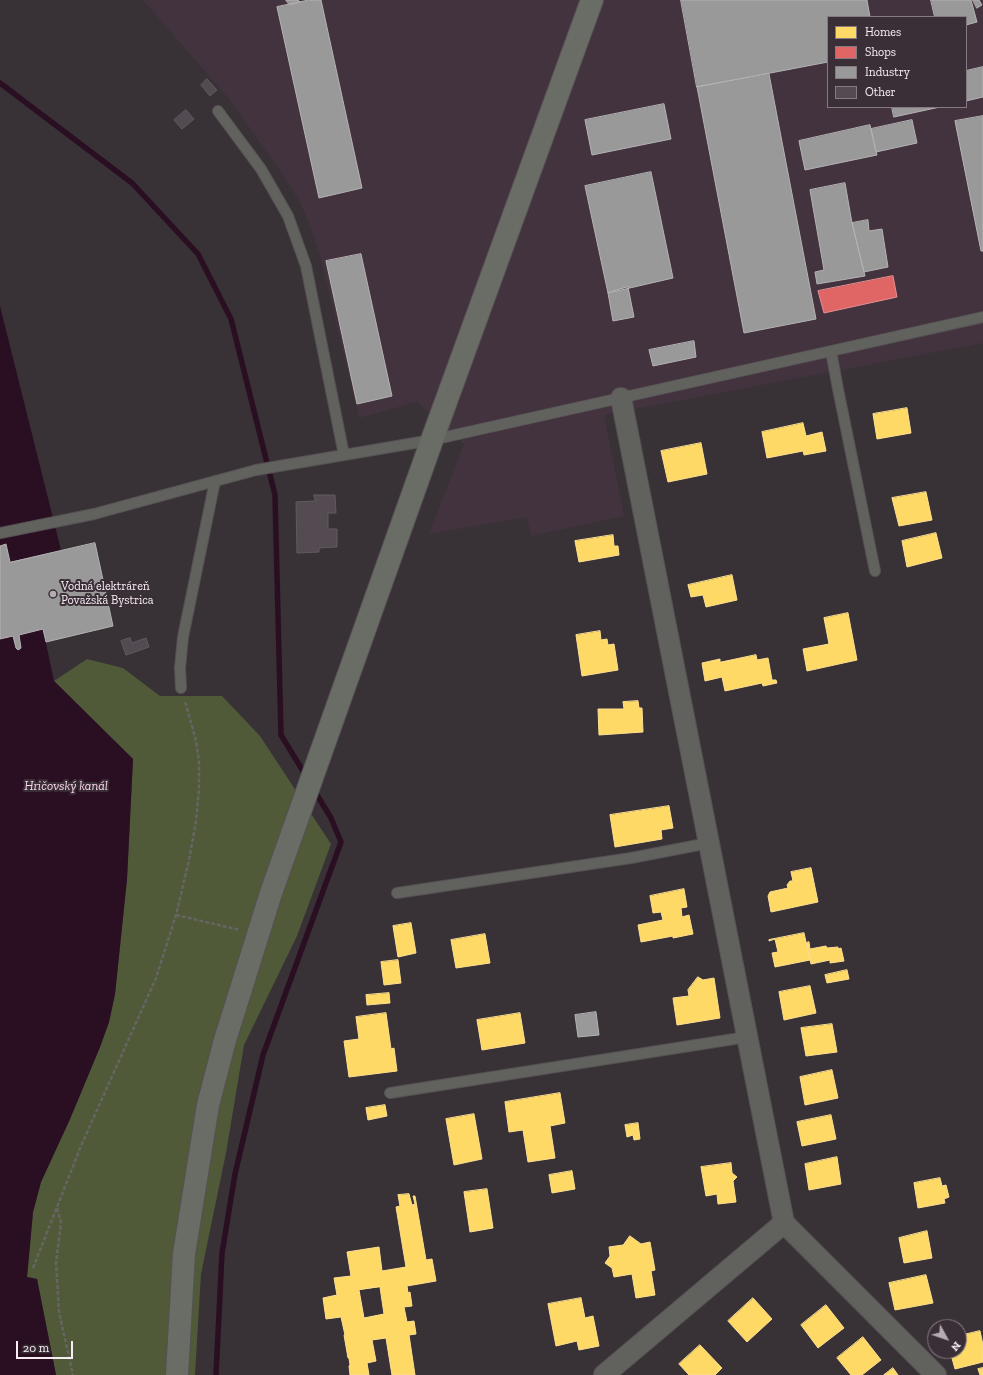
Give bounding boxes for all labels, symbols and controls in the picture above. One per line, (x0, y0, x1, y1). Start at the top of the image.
legend (827, 16, 967, 108)
text: Homes (865, 25, 901, 39)
text: Shops (865, 45, 896, 59)
text: Industry (865, 65, 910, 79)
text: Other (865, 85, 896, 99)
place label: Vodná elektráreň Považská Bystrica (61, 580, 154, 608)
marker: Vodná elektráreň Považská Bystrica (48, 589, 58, 599)
water label: Hričovský kanál (24, 778, 108, 794)
north arrow (927, 1319, 967, 1359)
scale bar (18, 1333, 75, 1359)
text: N (948, 1339, 963, 1354)
text: 20 m (23, 1341, 49, 1355)

